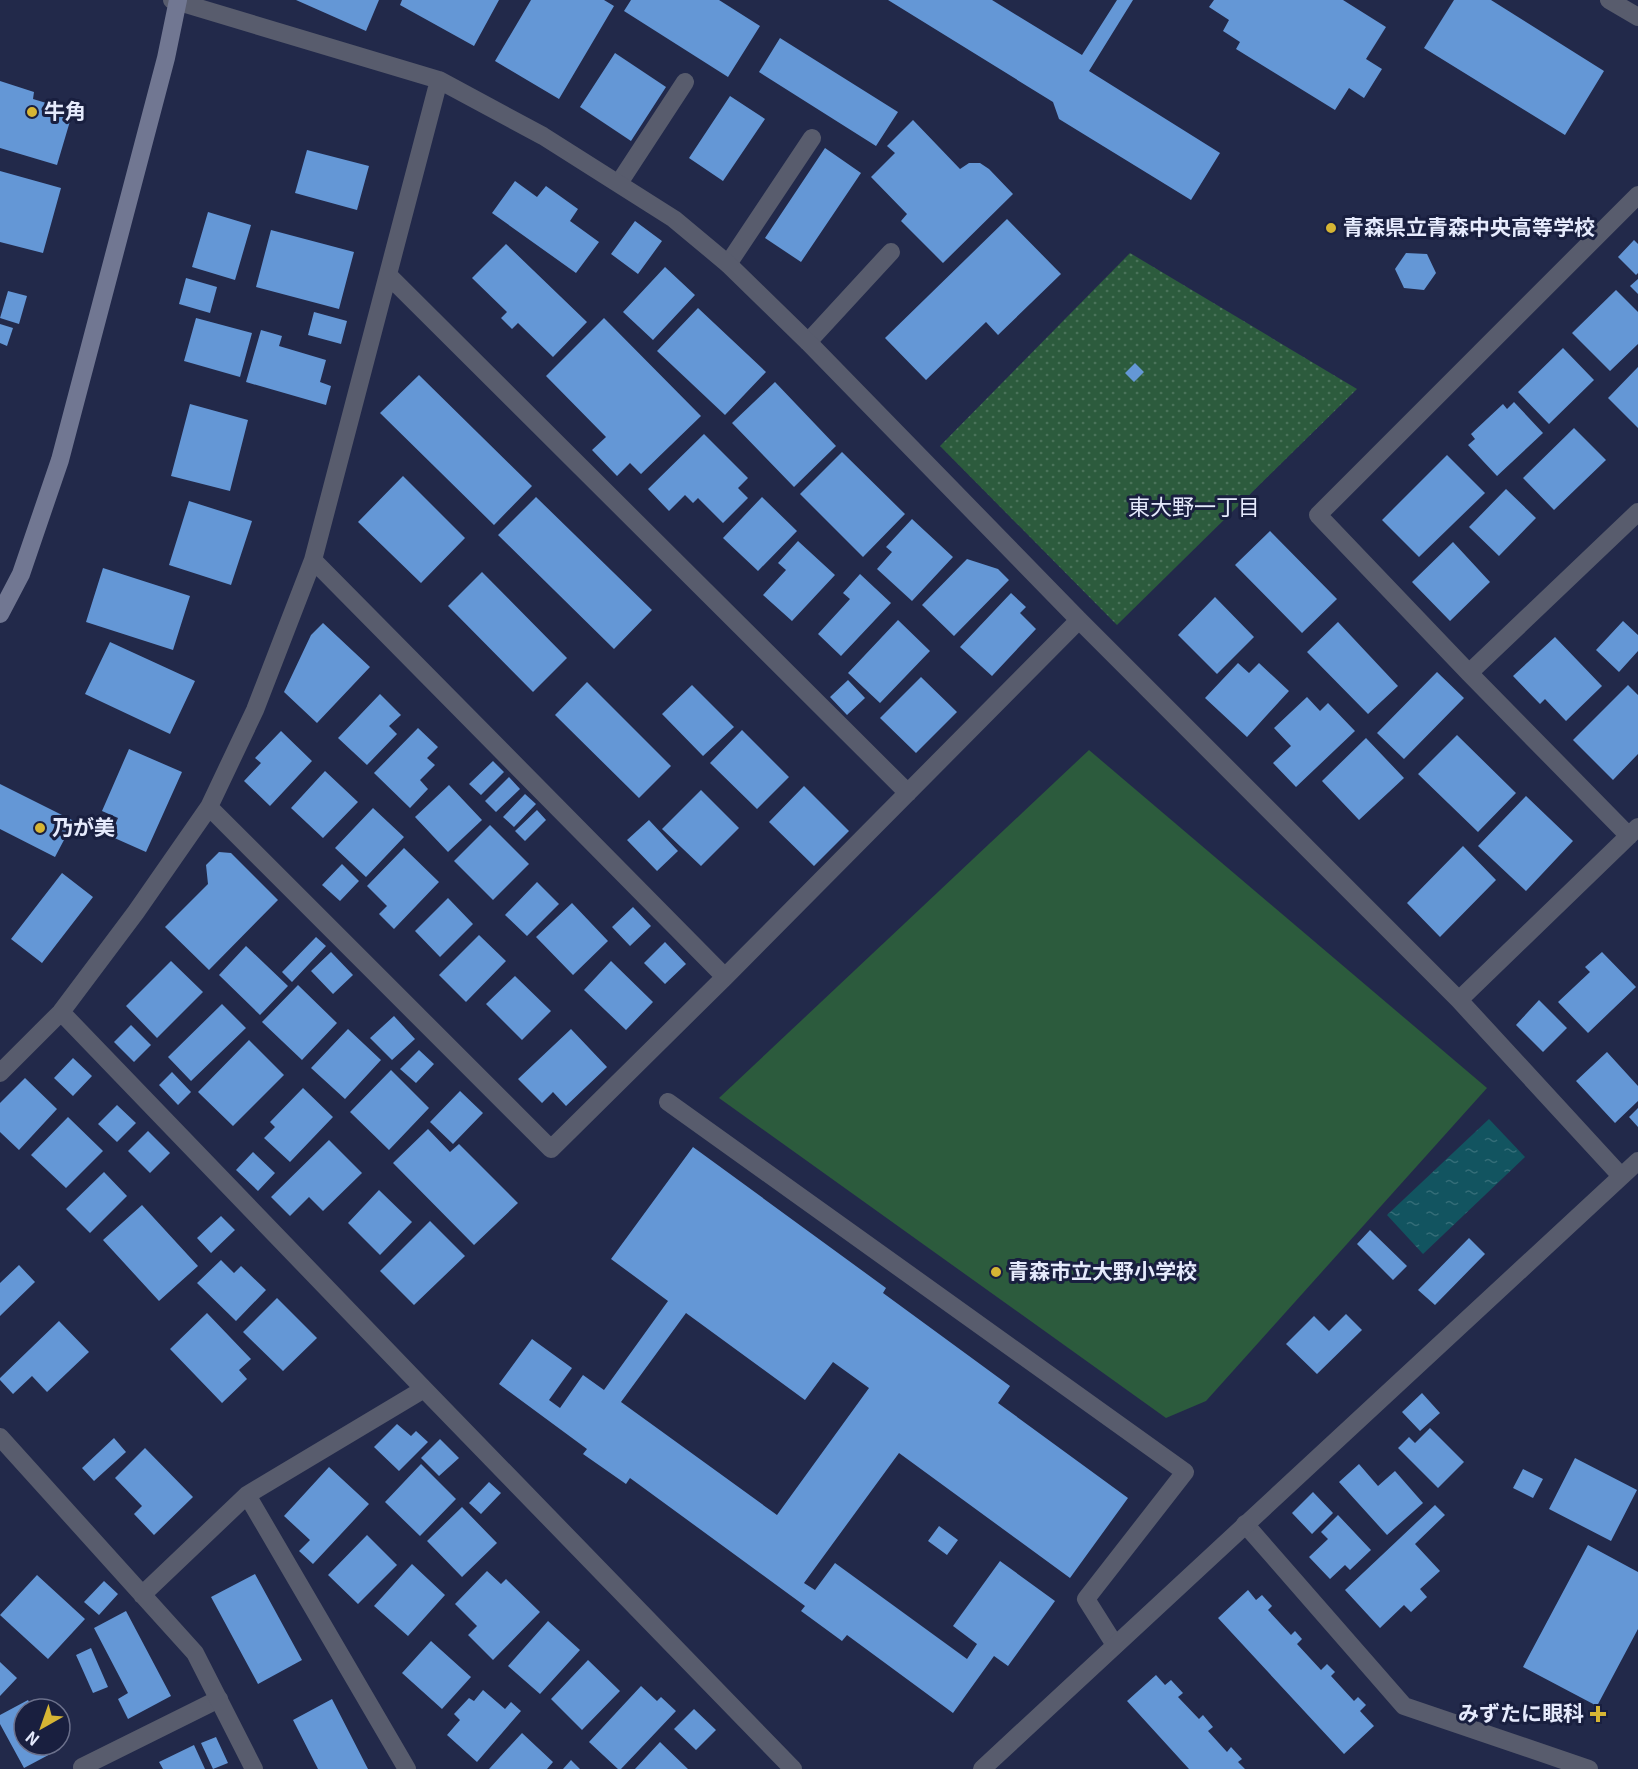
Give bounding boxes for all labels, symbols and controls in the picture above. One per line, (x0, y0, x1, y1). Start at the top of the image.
place label: 牛角 (44, 95, 86, 125)
marker: 牛角 (25, 105, 39, 119)
place label: 青森県立青森中央高等学校 (1343, 211, 1595, 241)
marker: 青森県立青森中央高等学校 (1324, 221, 1338, 235)
district label: 東大野一丁目 (1128, 489, 1260, 521)
place label: 乃が美 (52, 811, 115, 841)
marker: 乃が美 (33, 821, 47, 835)
place label: 青森市立大野小学校 (1008, 1255, 1197, 1285)
marker: 青森市立大野小学校 (989, 1265, 1003, 1279)
north arrow (12, 1697, 72, 1757)
place label: みずたに眼科 (1458, 1697, 1584, 1727)
marker: みずたに眼科 (1589, 1705, 1607, 1723)
text: N (19, 1726, 44, 1752)

